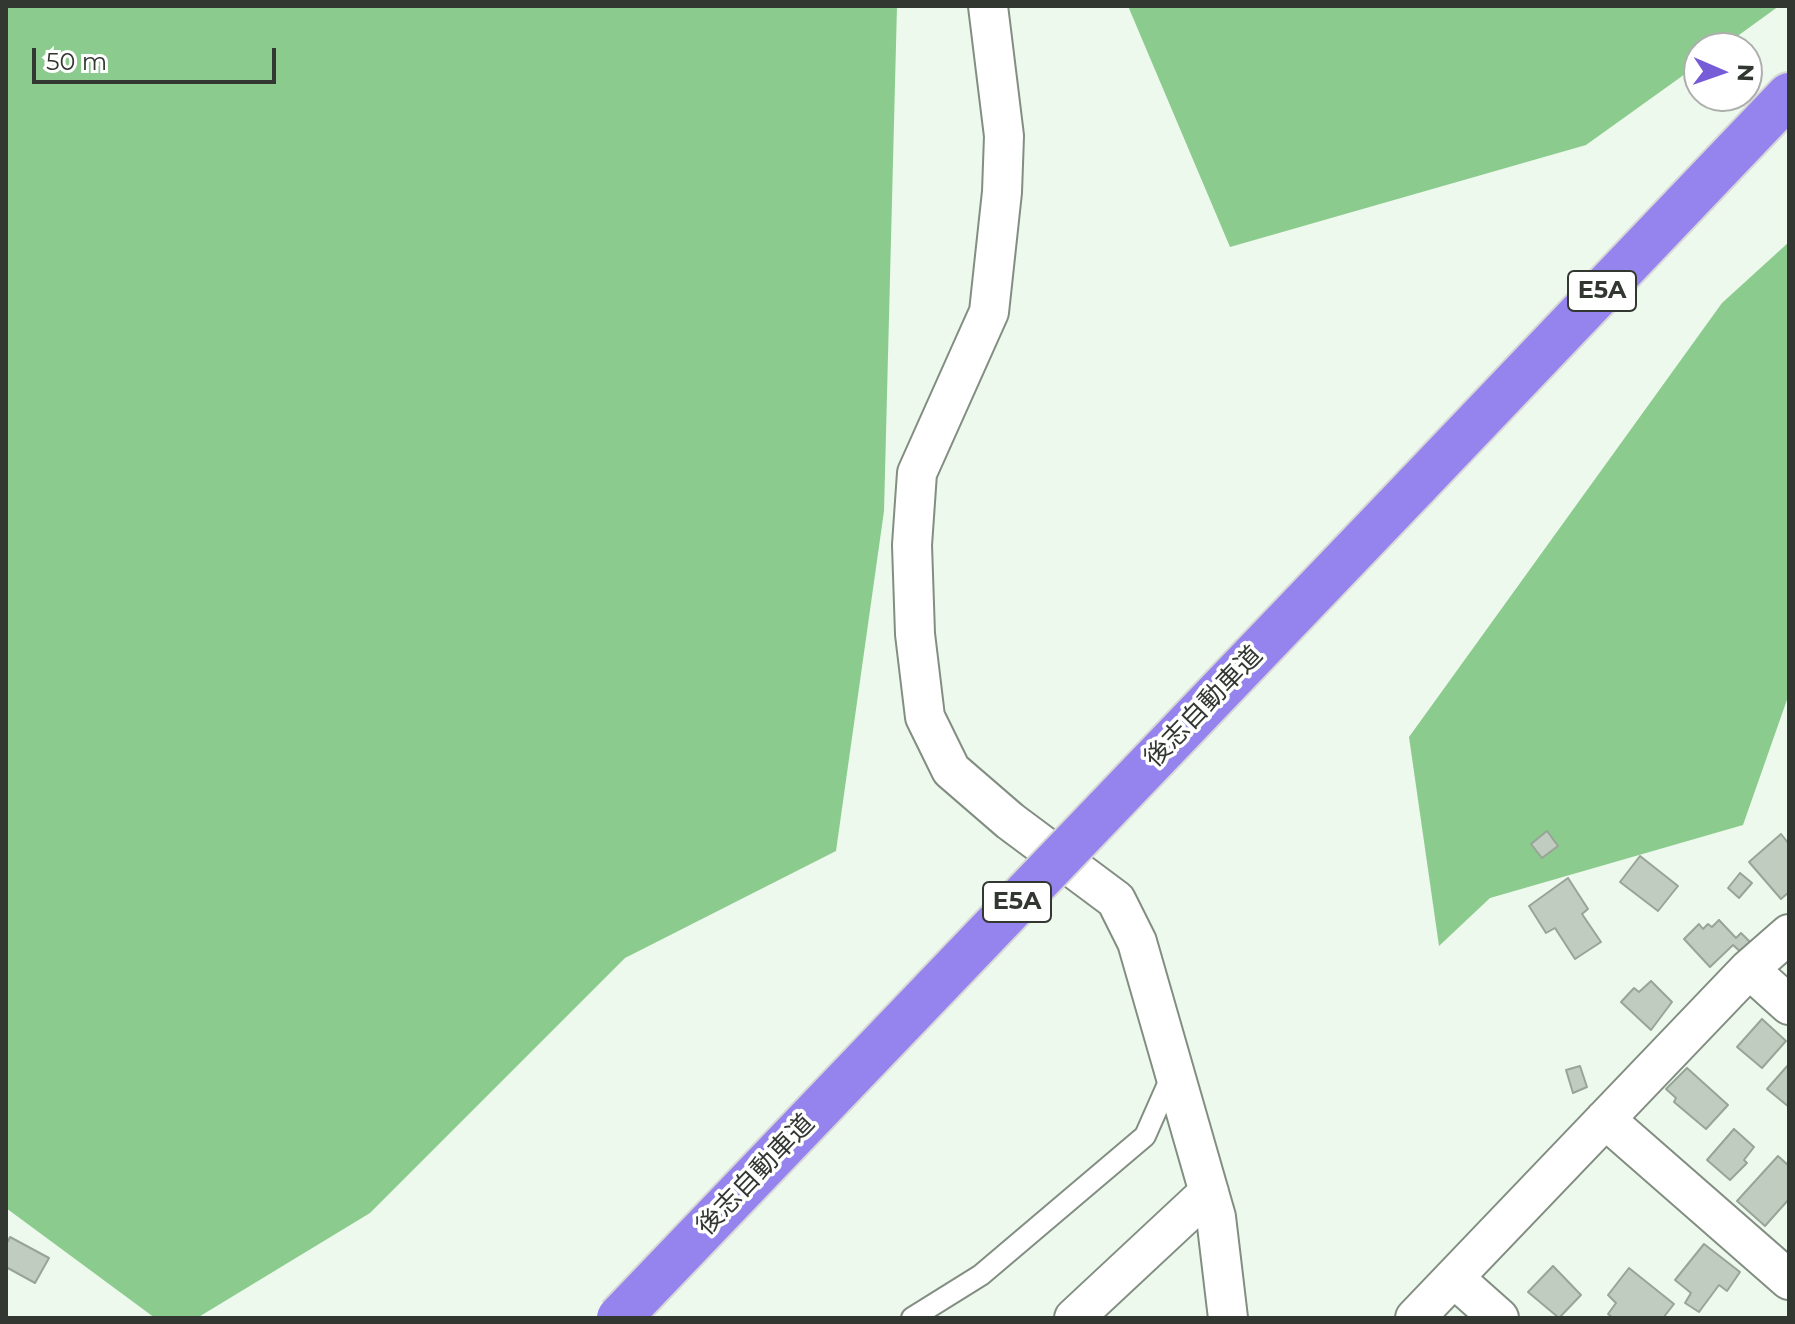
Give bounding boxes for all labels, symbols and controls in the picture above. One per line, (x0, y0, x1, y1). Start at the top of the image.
scale bar (36, 32, 280, 82)
north arrow (1683, 32, 1763, 112)
text: 50 m (46, 47, 107, 76)
text: N (1732, 63, 1759, 82)
road number: E5A (1568, 271, 1636, 311)
street label: 後志自動車道 (1139, 640, 1269, 774)
road number: E5A (983, 882, 1051, 922)
street label: 後志自動車道 (691, 1108, 821, 1242)

